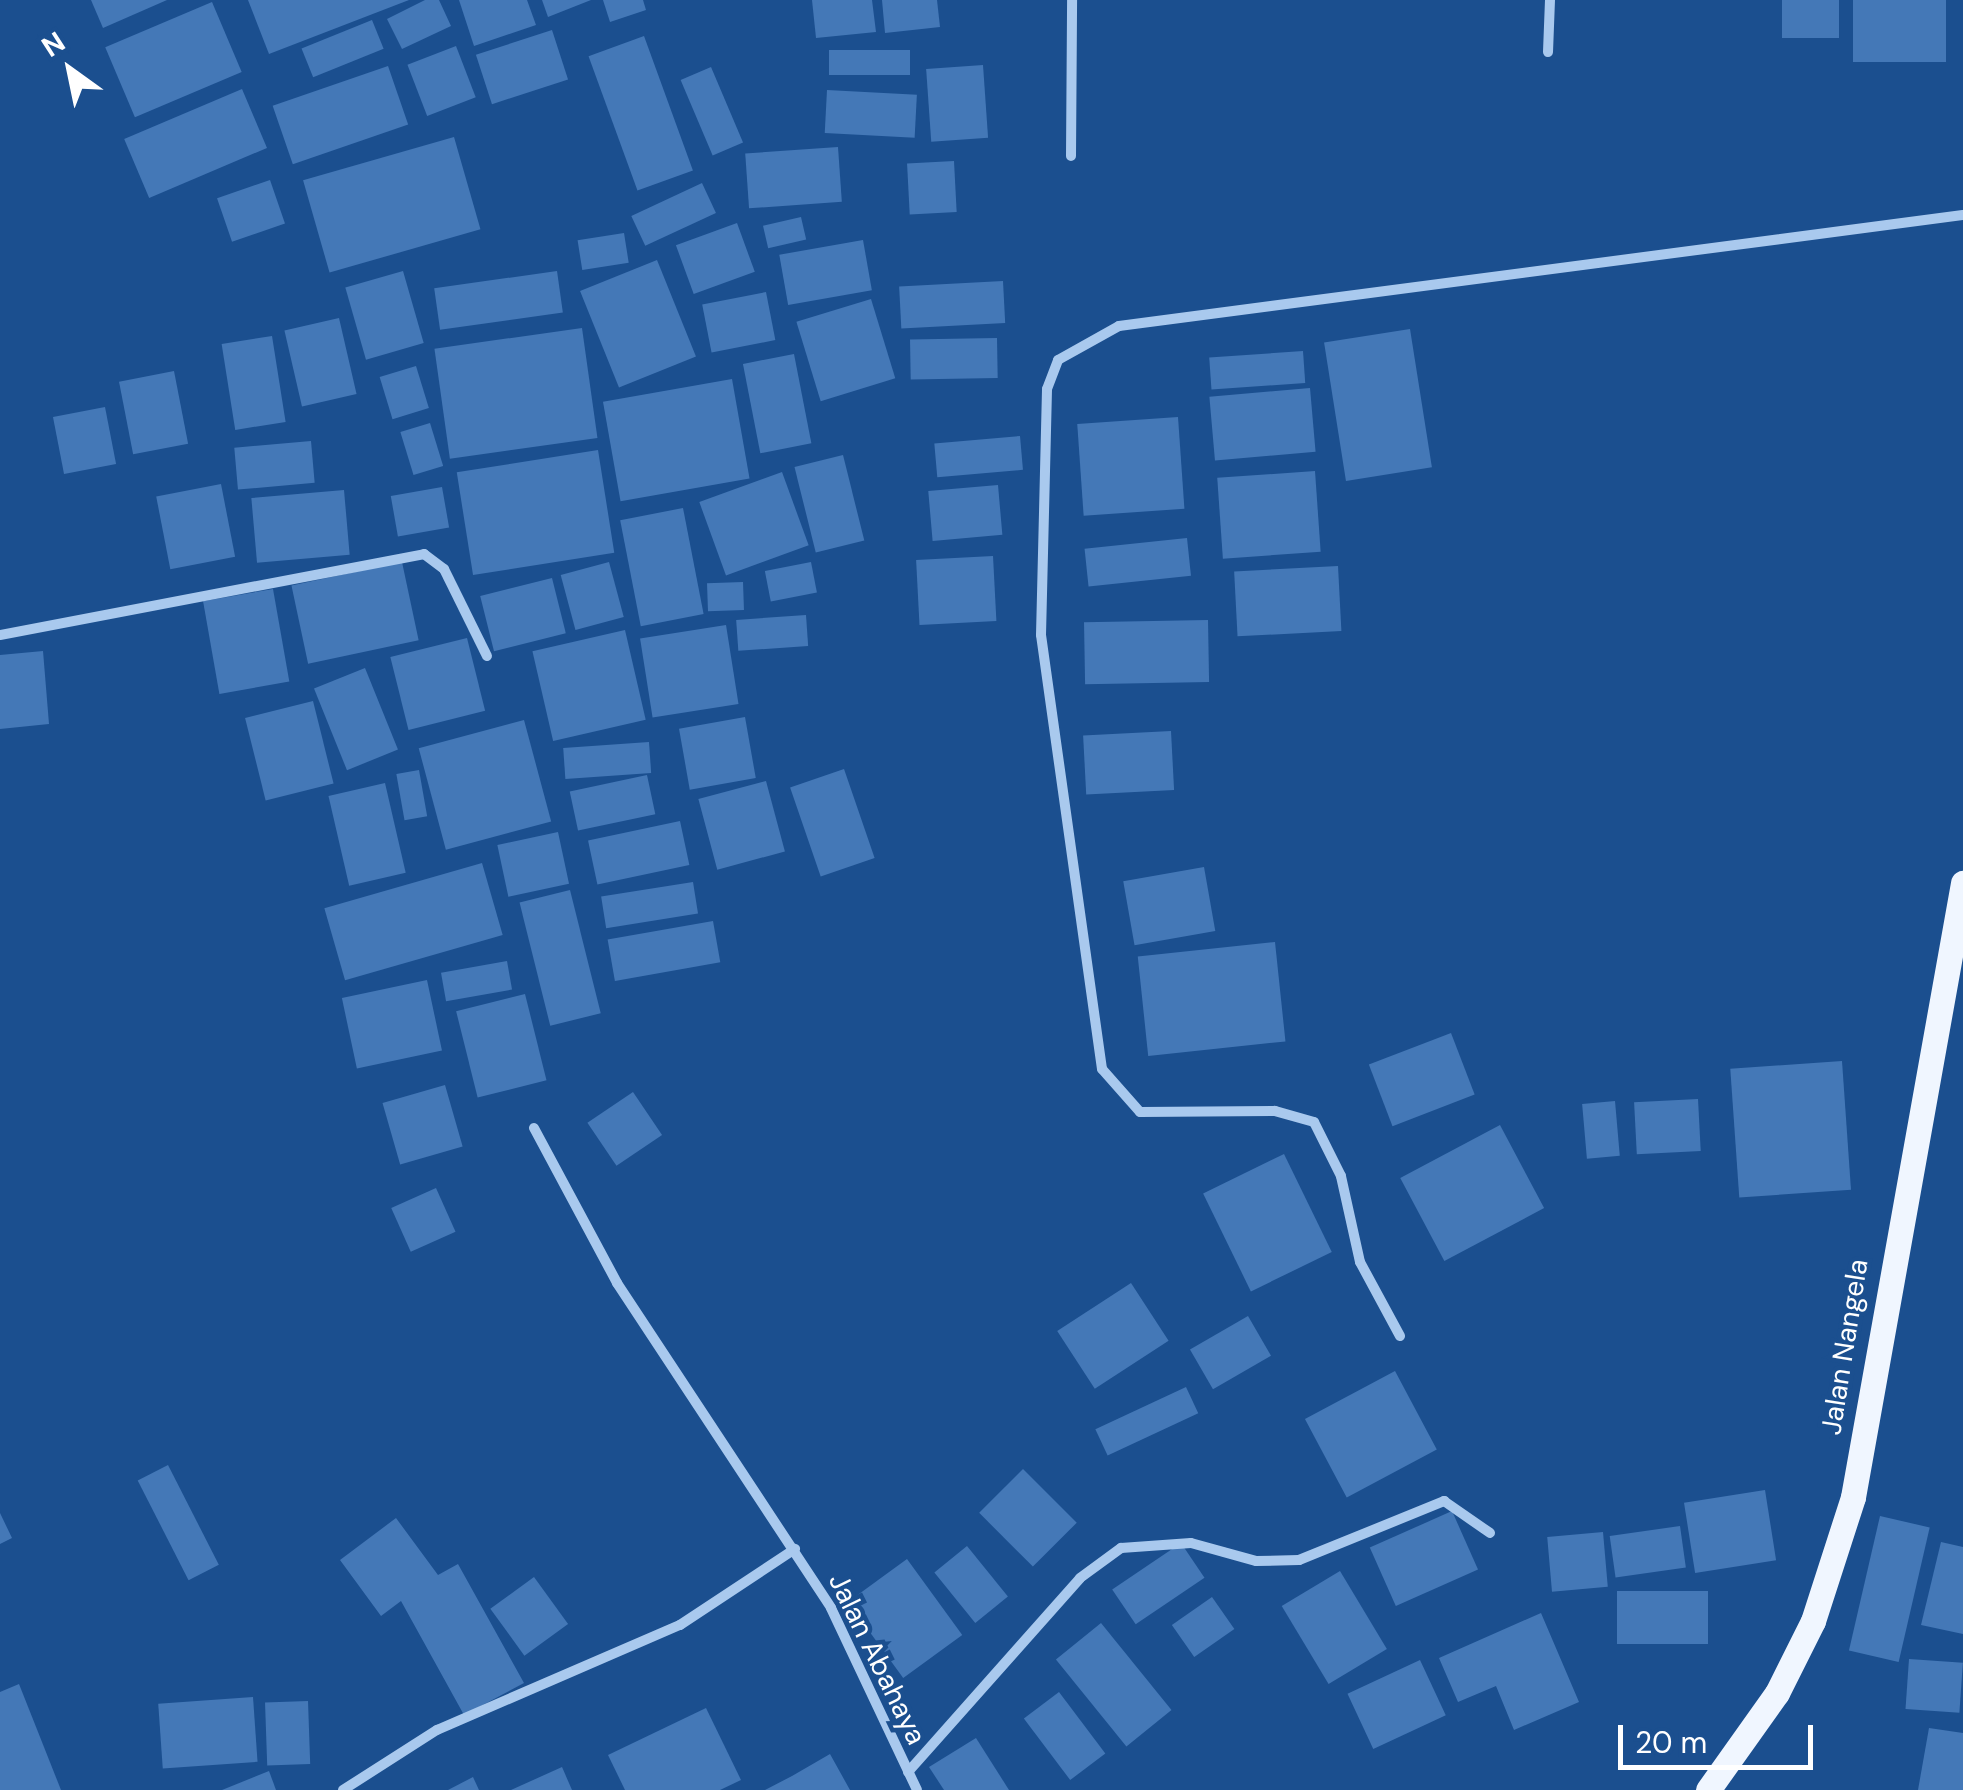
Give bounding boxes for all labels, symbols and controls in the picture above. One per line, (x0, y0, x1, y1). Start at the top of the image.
north arrow (20, 20, 120, 120)
text: N (35, 23, 72, 66)
street label: Jalan Nangela (1815, 1257, 1875, 1437)
street label: Jalan Abahaya (821, 1568, 933, 1750)
scale bar (1623, 1705, 1818, 1767)
text: 20 m (1635, 1723, 1707, 1762)

